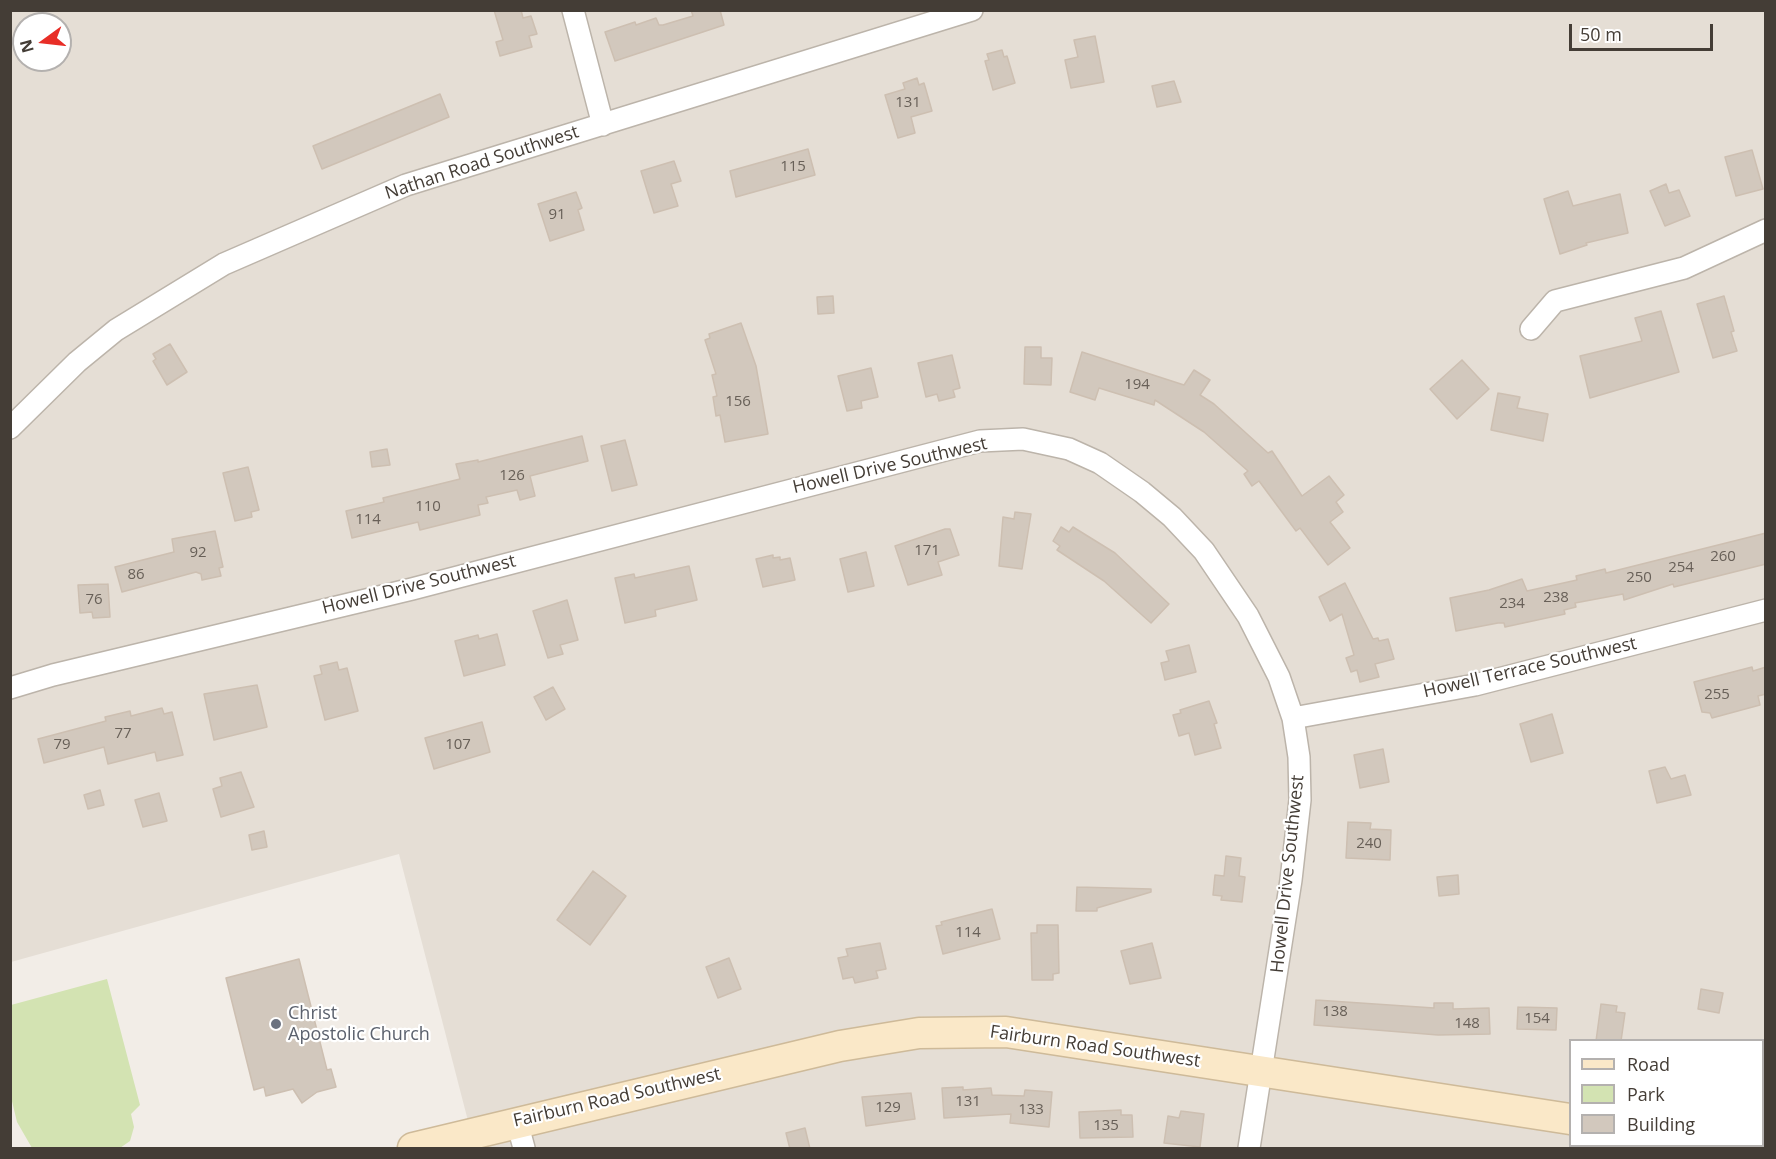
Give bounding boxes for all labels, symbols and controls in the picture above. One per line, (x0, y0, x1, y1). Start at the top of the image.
north arrow (12, 12, 72, 72)
scale bar (1572, 12, 1716, 50)
text: 50 m (1580, 22, 1622, 46)
text: N (14, 37, 39, 55)
house number: 131 (895, 94, 921, 112)
street label: Nathan Road Southwest (382, 121, 582, 205)
house number: 115 (780, 158, 806, 176)
house number: 91 (548, 206, 566, 224)
house number: 194 (1124, 376, 1150, 394)
house number: 156 (725, 393, 751, 411)
street label: Howell Drive Southwest (791, 433, 989, 499)
house number: 126 (499, 467, 525, 485)
house number: 110 (415, 498, 441, 516)
house number: 114 (355, 511, 381, 529)
house number: 171 (914, 542, 940, 560)
house number: 92 (189, 544, 207, 562)
house number: 260 (1710, 548, 1736, 566)
street label: Howell Drive Southwest (320, 550, 518, 620)
house number: 254 (1668, 559, 1694, 577)
house number: 86 (127, 566, 145, 584)
house number: 250 (1626, 569, 1652, 587)
house number: 238 (1543, 589, 1569, 607)
house number: 76 (85, 591, 103, 609)
house number: 234 (1499, 595, 1525, 613)
street label: Howell Terrace Southwest (1421, 633, 1639, 703)
house number: 255 (1704, 686, 1730, 704)
house number: 77 (114, 725, 132, 743)
house number: 79 (53, 736, 71, 754)
house number: 107 (445, 736, 471, 754)
street label: Howell Drive Southwest (1267, 774, 1309, 974)
house number: 240 (1356, 835, 1382, 853)
house number: 114 (955, 924, 981, 942)
place label: Christ Apostolic Church (288, 1003, 430, 1046)
house number: 138 (1322, 1003, 1348, 1021)
house number: 154 (1524, 1010, 1550, 1028)
house number: 148 (1454, 1015, 1480, 1033)
marker: Christ Apostolic Church (269, 1017, 283, 1031)
street label: Fairburn Road Southwest (988, 1022, 1202, 1072)
legend (1569, 1039, 1764, 1147)
text: Road (1627, 1052, 1670, 1076)
street label: Fairburn Road Southwest (511, 1064, 723, 1132)
text: Park (1627, 1082, 1665, 1106)
house number: 131 (955, 1093, 981, 1111)
house number: 129 (875, 1099, 901, 1117)
house number: 133 (1018, 1101, 1044, 1119)
text: Building (1627, 1112, 1695, 1136)
house number: 135 (1093, 1117, 1119, 1135)

